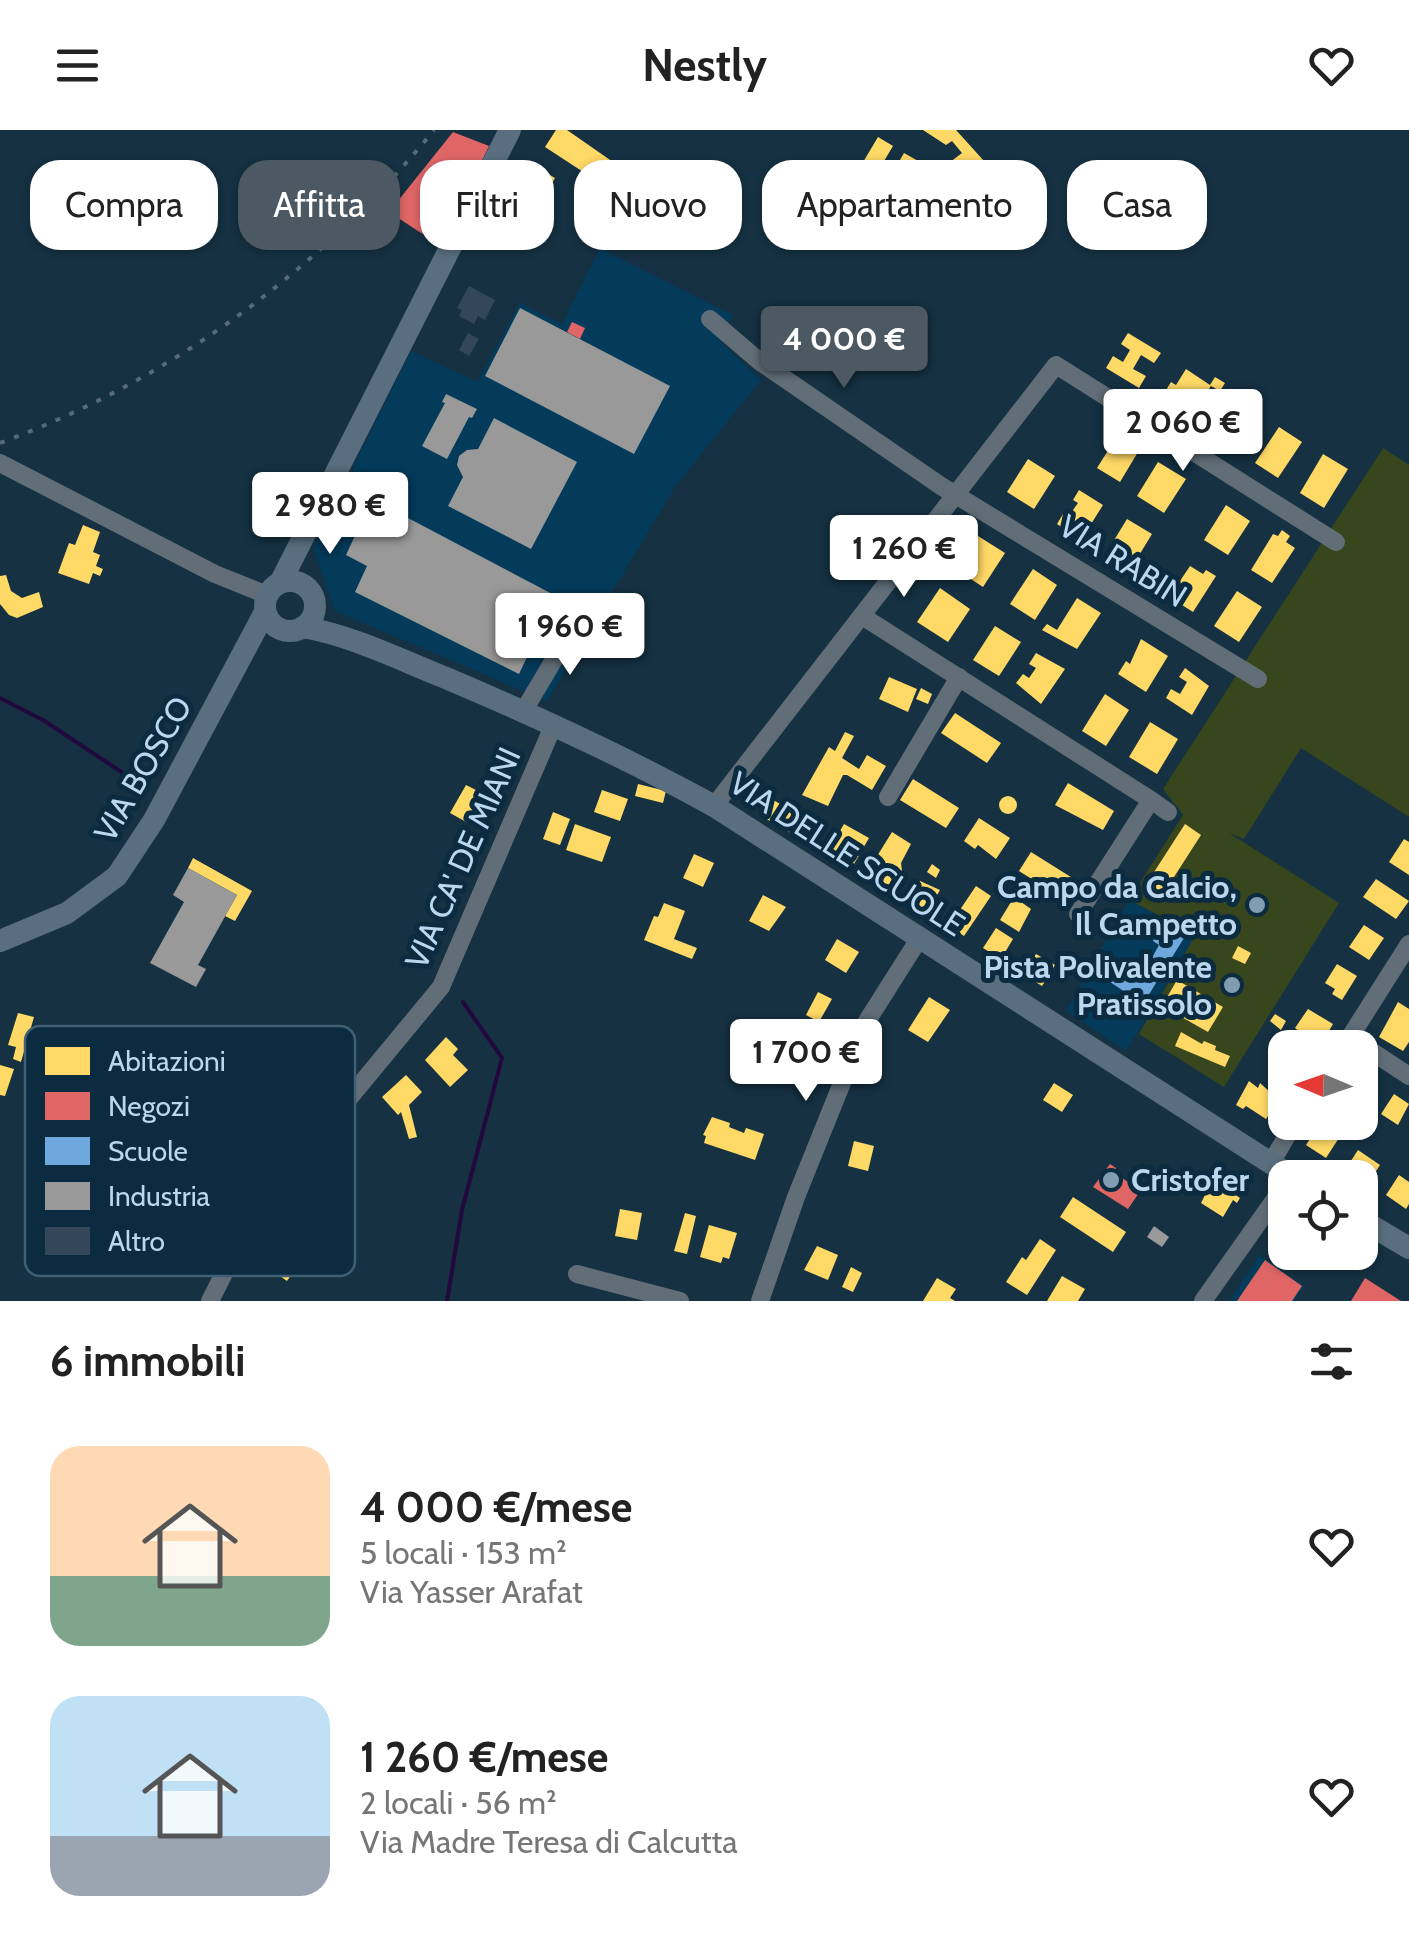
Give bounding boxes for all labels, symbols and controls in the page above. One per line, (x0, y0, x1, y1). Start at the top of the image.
icon: menu (50, 38, 105, 93)
text: Nestly (642, 38, 767, 92)
icon: heart (1304, 38, 1359, 93)
chip: Compra (30, 160, 218, 250)
chip: Affitta (238, 160, 400, 250)
chip: Filtri (420, 160, 554, 250)
chip: Nuovo (574, 160, 742, 250)
chip: Appartamento (762, 160, 1047, 250)
chip: Casa (1067, 160, 1207, 250)
pin: 4 000 € (752, 306, 936, 391)
text: 4 000 € (783, 319, 905, 358)
pin: 2 060 € (1091, 389, 1275, 474)
text: 2 060 € (1125, 402, 1241, 441)
pin: 2 980 € (238, 472, 422, 557)
text: 2 980 € (274, 485, 386, 524)
street label: VIA RABIN (1052, 506, 1194, 615)
pin: 1 260 € (812, 515, 996, 600)
text: 1 260 € (852, 528, 956, 567)
pin: 1 960 € (478, 593, 662, 678)
text: 1 960 € (517, 606, 623, 645)
street label: VIA BOSCO (85, 689, 200, 848)
street label: VIA CA' DE MIANI (396, 741, 529, 974)
street label: VIA DELLE SCUOLE (722, 763, 972, 944)
place label: Campo da Calcio, Il Campetto (997, 867, 1237, 943)
marker: Campo da Calcio, Il Campetto (1246, 894, 1268, 916)
place label: Pista Polivalente Pratissolo (983, 947, 1212, 1023)
marker: Pista Polivalente Pratissolo (1221, 974, 1243, 996)
pin: 1 700 € (714, 1019, 898, 1104)
legend (25, 1026, 355, 1276)
north arrow (1268, 1030, 1378, 1140)
map controls (1268, 1030, 1378, 1270)
text: 1 700 € (752, 1032, 860, 1071)
text: Abitazioni (108, 1044, 226, 1078)
text: Negozi (108, 1089, 190, 1123)
text: Scuole (108, 1134, 188, 1168)
place label: Cristofer (1131, 1160, 1250, 1199)
button: locate (1268, 1160, 1378, 1270)
marker: Cristofer (1100, 1169, 1122, 1191)
text: Industria (108, 1179, 211, 1213)
text: Altro (108, 1224, 165, 1258)
icon: filters (1304, 1334, 1359, 1389)
text: 6 immobili (50, 1335, 245, 1387)
text: 4 000 €/mese (360, 1481, 632, 1533)
icon: home (130, 1486, 250, 1606)
icon: heart (1304, 1519, 1359, 1574)
text: 5 locali · 153 m² (360, 1533, 567, 1572)
text: Via Yasser Arafat (360, 1572, 583, 1611)
text: 1 260 €/mese (360, 1731, 608, 1783)
icon: home (130, 1736, 250, 1856)
icon: heart (1304, 1769, 1359, 1824)
text: 2 locali · 56 m² (360, 1783, 557, 1822)
text: Via Madre Teresa di Calcutta (360, 1822, 738, 1861)

